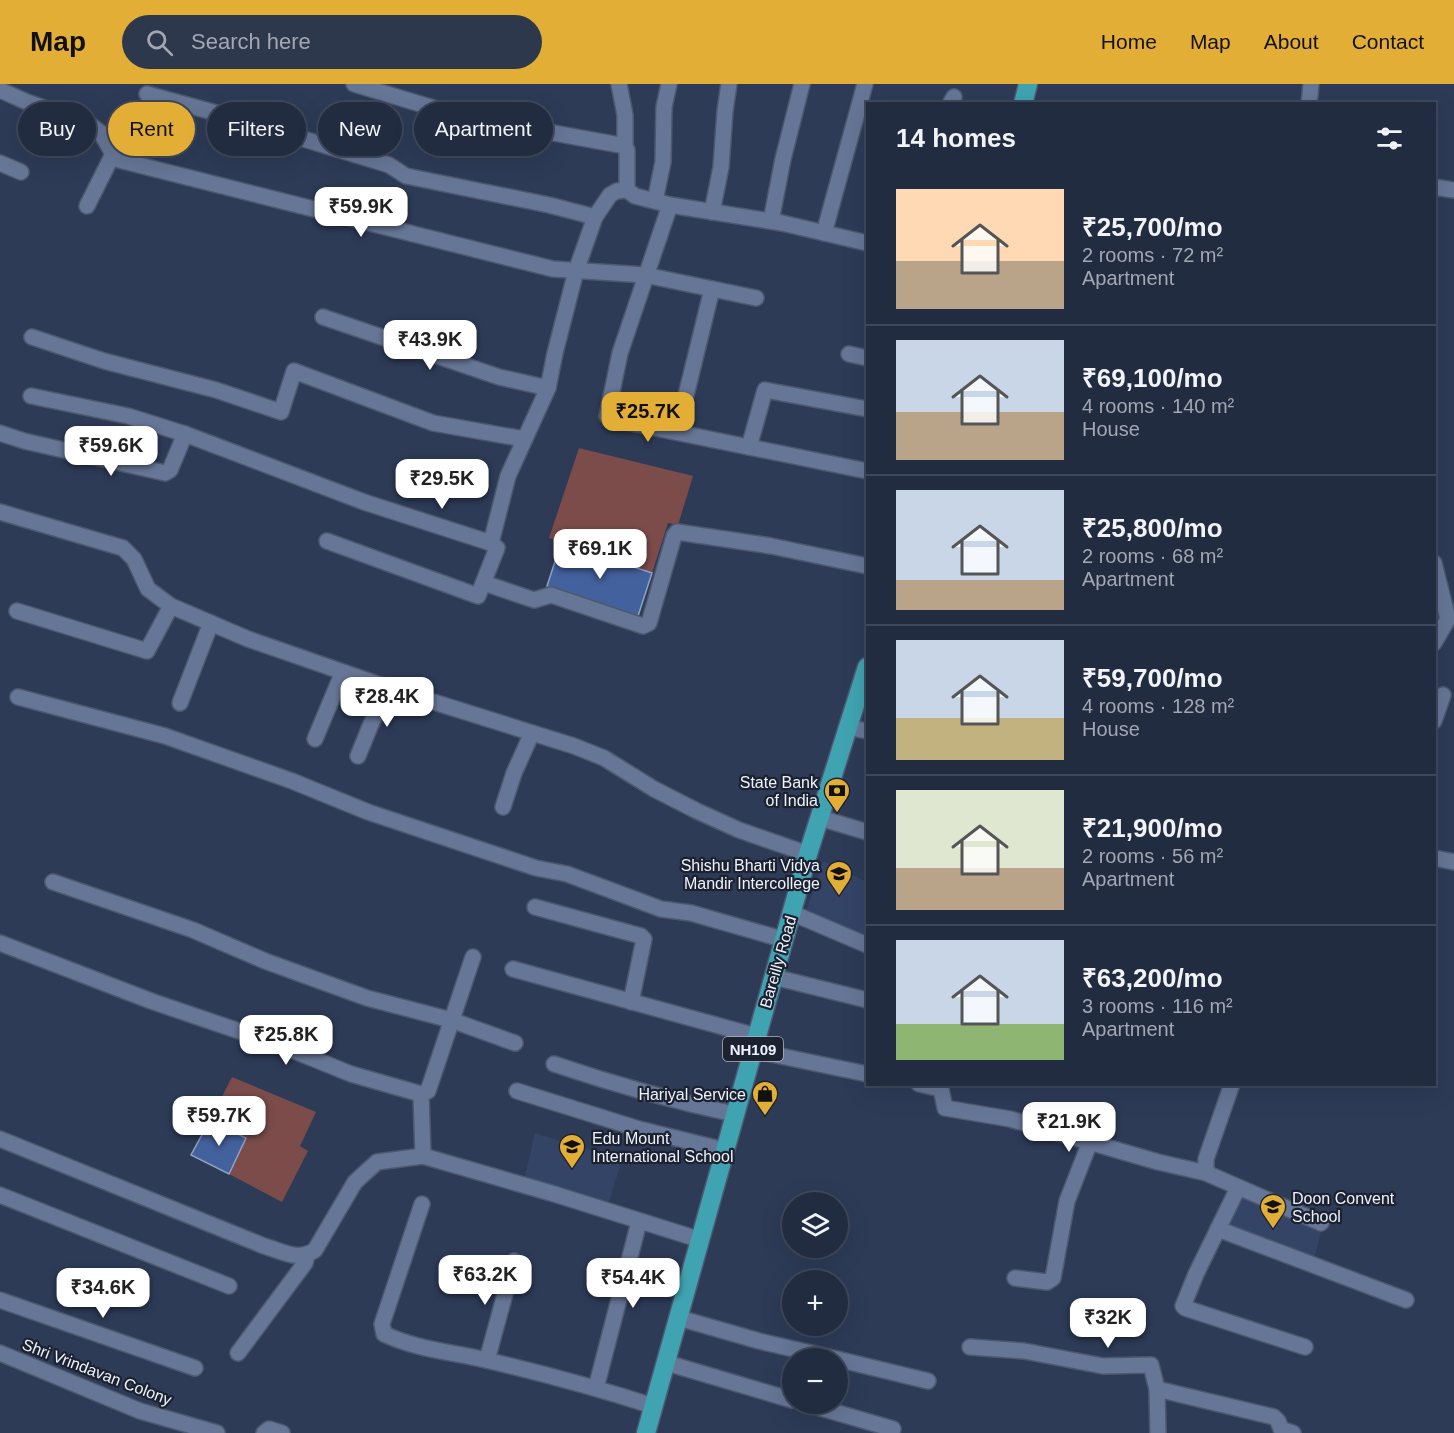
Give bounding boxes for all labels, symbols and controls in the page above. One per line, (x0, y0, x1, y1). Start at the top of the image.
search box (122, 15, 542, 69)
text: Map (30, 26, 86, 57)
icon: search (143, 26, 176, 59)
text: Search here (191, 29, 311, 54)
text: Home (1101, 30, 1157, 53)
text: Map (1190, 30, 1231, 53)
text: About (1264, 30, 1319, 53)
text: Contact (1352, 30, 1424, 53)
chip: Buy (18, 102, 96, 156)
chip: Rent (108, 102, 195, 156)
chip: Filters (207, 102, 306, 156)
chip: New (318, 102, 402, 156)
chip: Apartment (414, 102, 553, 156)
icon: filters (1373, 122, 1406, 155)
text: 14 homes (896, 123, 1016, 153)
pin: ₹59.9K (312, 187, 410, 238)
text: ₹59.9K (329, 195, 393, 217)
text: ₹25,700/mo (1082, 212, 1223, 242)
icon: home (944, 213, 1016, 285)
text: 2 rooms · 72 m² (1082, 244, 1223, 266)
text: Apartment (1082, 267, 1174, 289)
pin: ₹43.9K (381, 320, 479, 371)
text: ₹43.9K (398, 328, 462, 350)
text: ₹69,100/mo (1082, 363, 1223, 393)
icon: home (944, 364, 1016, 436)
pin: ₹25.7K (599, 392, 697, 443)
text: 4 rooms · 140 m² (1082, 395, 1234, 417)
text: ₹25.7K (616, 400, 680, 422)
text: House (1082, 418, 1140, 440)
pin: ₹59.6K (62, 426, 160, 477)
text: ₹59.6K (79, 434, 143, 456)
pin: ₹29.5K (393, 459, 491, 510)
text: ₹29.5K (410, 467, 474, 489)
text: ₹25,800/mo (1082, 513, 1223, 543)
icon: home (944, 514, 1016, 586)
pin: ₹69.1K (551, 529, 649, 580)
text: ₹69.1K (568, 537, 632, 559)
text: 2 rooms · 68 m² (1082, 545, 1223, 567)
text: Apartment (1082, 568, 1174, 590)
text: ₹59,700/mo (1082, 663, 1223, 693)
icon: home (944, 664, 1016, 736)
pin: ₹28.4K (338, 677, 436, 728)
text: ₹28.4K (355, 685, 419, 707)
text: 4 rooms · 128 m² (1082, 695, 1234, 717)
text: House (1082, 718, 1140, 740)
place label: State Bank of India (740, 774, 819, 809)
bank icon: State Bank of India (822, 776, 852, 814)
text: ₹21,900/mo (1082, 813, 1223, 843)
icon: home (944, 814, 1016, 886)
text: 2 rooms · 56 m² (1082, 845, 1223, 867)
place label: Shishu Bharti Vidya Mandir Intercollege (681, 857, 820, 892)
school or university icon: Shishu Bharti Vidya Mandir Intercollege (824, 859, 854, 897)
text: Apartment (1082, 868, 1174, 890)
street label: Bareilly Road (757, 914, 799, 1010)
text: ₹63,200/mo (1082, 963, 1223, 993)
icon: home (944, 964, 1016, 1036)
text: 3 rooms · 116 m² (1082, 995, 1233, 1017)
pin: ₹25.8K (237, 1015, 335, 1066)
text: Apartment (1082, 1018, 1174, 1040)
text: ₹25.8K (254, 1023, 318, 1045)
road number: NH109 (723, 1037, 783, 1061)
shop icon: Hariyal Service (750, 1079, 780, 1117)
place label: Hariyal Service (638, 1086, 746, 1103)
pin: ₹59.7K (170, 1096, 268, 1147)
pin: ₹21.9K (1020, 1102, 1118, 1153)
text: ₹59.7K (187, 1104, 251, 1126)
text: ₹21.9K (1037, 1110, 1101, 1132)
place label: Edu Mount International School (592, 1130, 733, 1165)
school or university icon: Edu Mount International School (557, 1132, 587, 1170)
place label: Doon Convent School (1292, 1190, 1395, 1225)
map controls (782, 1192, 848, 1414)
button: layers (782, 1192, 848, 1258)
school or university icon: Doon Convent School (1258, 1192, 1288, 1230)
pin: ₹63.2K (436, 1255, 534, 1306)
pin: ₹54.4K (584, 1258, 682, 1309)
text: ₹63.2K (453, 1263, 517, 1285)
text: ₹54.4K (601, 1266, 665, 1288)
pin: ₹34.6K (54, 1268, 152, 1319)
button: + (782, 1270, 848, 1336)
text: ₹34.6K (71, 1276, 135, 1298)
pin: ₹32K (1072, 1298, 1144, 1349)
text: ₹32K (1084, 1306, 1132, 1328)
street label: Shri Vrindavan Colony (20, 1336, 174, 1408)
button: − (782, 1348, 848, 1414)

